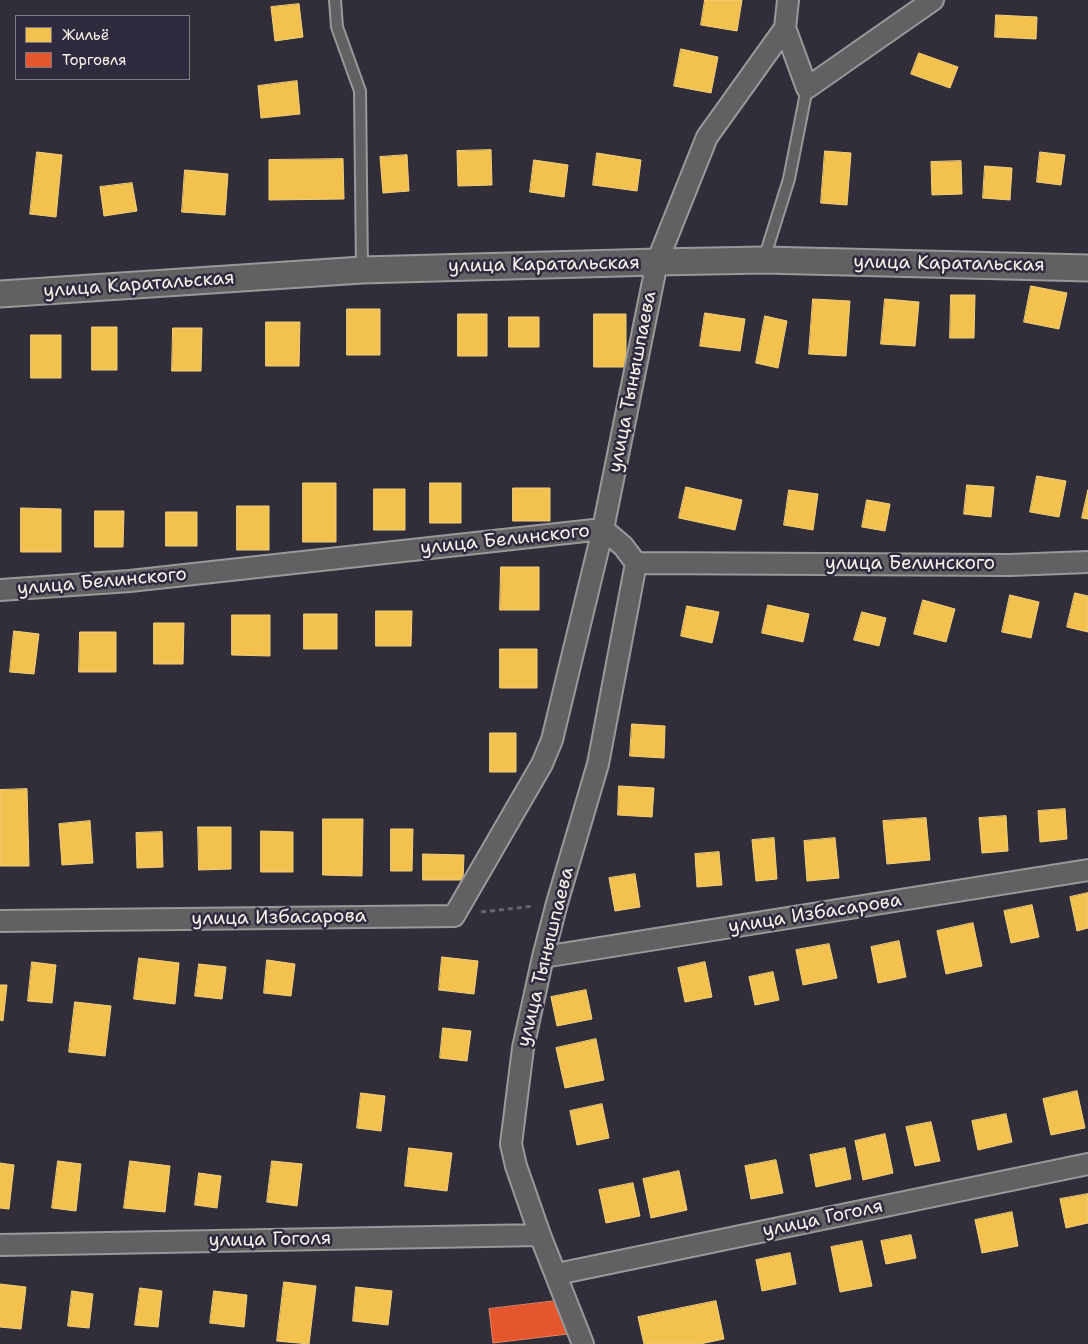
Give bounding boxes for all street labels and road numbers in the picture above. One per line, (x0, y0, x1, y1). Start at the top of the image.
street label: улица Каратальская (853, 251, 1045, 277)
street label: улица Каратальская (448, 252, 640, 278)
street label: улица Каратальская (43, 267, 235, 303)
street label: улица Тынышпаева (604, 289, 662, 475)
street label: улица Белинского (419, 520, 591, 560)
street label: улица Белинского (825, 553, 995, 575)
street label: улица Белинского (16, 563, 188, 601)
street label: улица Тынышпаева (513, 865, 579, 1049)
street label: улица Избасарова (727, 889, 903, 939)
street label: улица Избасарова (191, 905, 367, 931)
street label: улица Гоголя (761, 1195, 885, 1243)
street label: улица Гоголя (208, 1228, 332, 1252)

